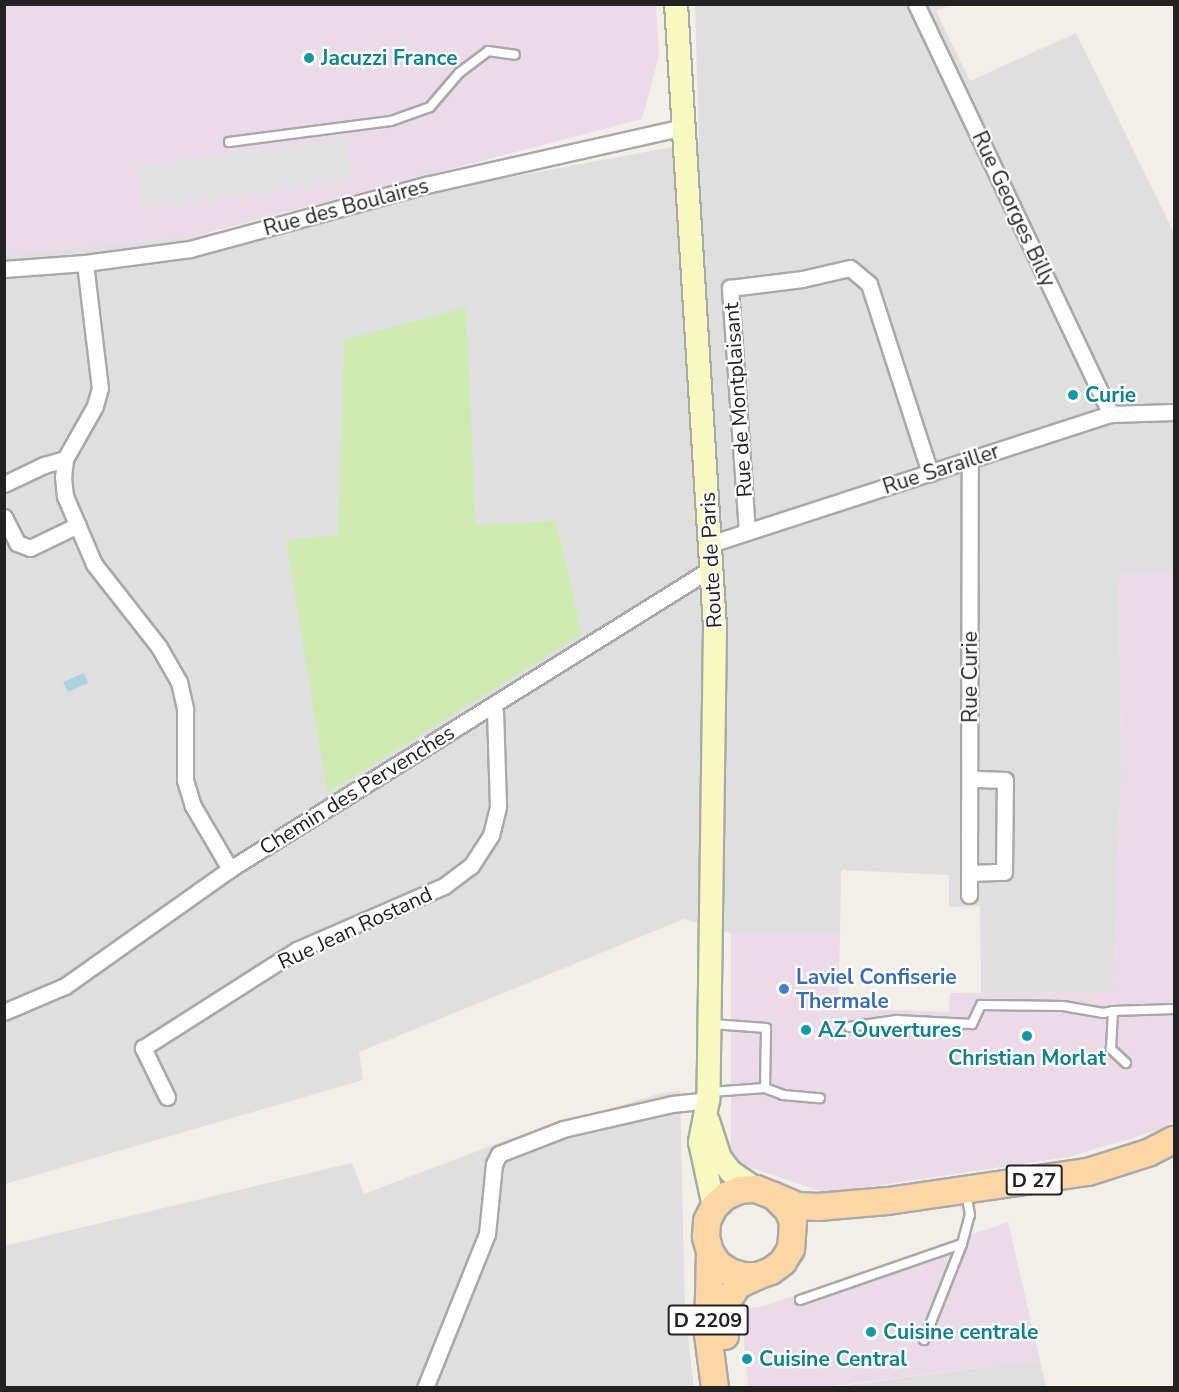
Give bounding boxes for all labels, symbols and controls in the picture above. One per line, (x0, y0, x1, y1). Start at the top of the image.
place label: Jacuzzi France (321, 45, 458, 71)
marker: Jacuzzi France (302, 51, 316, 65)
street label: Rue Georges Billy (967, 127, 1061, 291)
street label: Rue des Boulaires (261, 173, 431, 241)
street label: Rue de Montplaisant (719, 302, 757, 498)
place label: Curie (1085, 382, 1136, 408)
marker: Curie (1066, 388, 1080, 402)
street label: Rue Sarailler (880, 438, 1002, 500)
street label: Route de Paris (695, 491, 727, 629)
street label: Rue Curie (957, 631, 983, 723)
street label: Chemin des Pervenches (255, 720, 459, 860)
street label: Rue Jean Rostand (274, 881, 436, 975)
place label: Laviel Confiserie Thermale (796, 964, 957, 1014)
marker: Laviel Confiserie Thermale (777, 982, 791, 996)
place label: AZ Ouvertures (818, 1017, 961, 1043)
marker: AZ Ouvertures (799, 1023, 813, 1037)
marker: Christian Morlat (1020, 1029, 1034, 1043)
place label: Christian Morlat (948, 1045, 1106, 1071)
road number: D 27 (1006, 1163, 1062, 1197)
road number: D 2209 (668, 1303, 748, 1337)
place label: Cuisine centrale (883, 1319, 1038, 1345)
marker: Cuisine centrale (864, 1325, 878, 1339)
place label: Cuisine Central (759, 1346, 907, 1372)
marker: Cuisine Central (740, 1352, 754, 1366)

